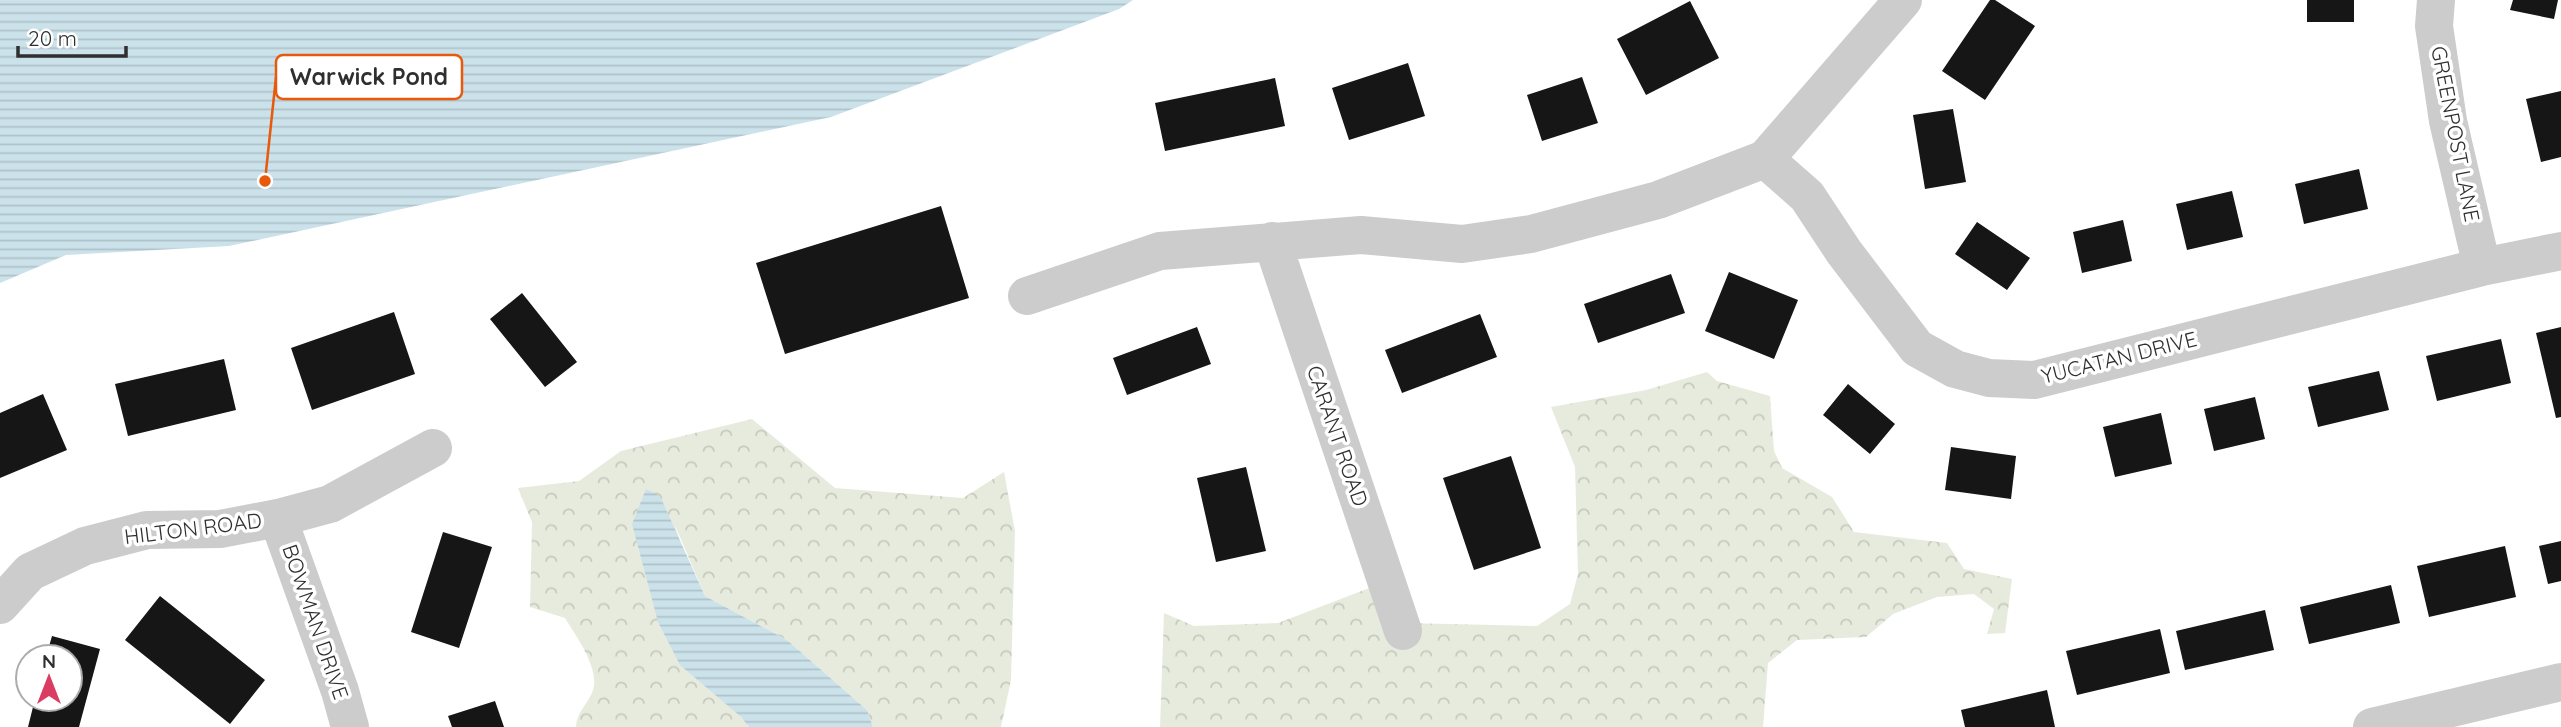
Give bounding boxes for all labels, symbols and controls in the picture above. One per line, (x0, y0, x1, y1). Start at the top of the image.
scale bar (18, 14, 126, 58)
text: 20 m (28, 25, 77, 51)
street label: GREENPOST LANE (2426, 44, 2486, 224)
callout: Warwick Pond (276, 55, 462, 99)
text: Warwick Pond (290, 62, 448, 91)
street label: YUCATAN DRIVE (2038, 325, 2199, 389)
street label: CARANT ROAD (1302, 362, 1374, 509)
street label: HILTON ROAD (123, 507, 263, 549)
street label: BOWMAN DRIVE (277, 541, 355, 703)
north arrow (14, 643, 84, 713)
text: N (42, 649, 56, 673)

